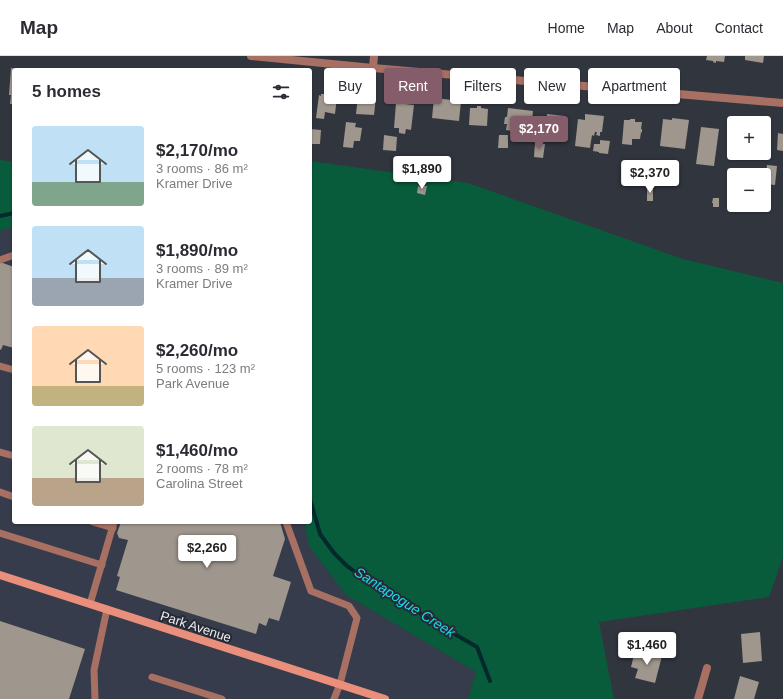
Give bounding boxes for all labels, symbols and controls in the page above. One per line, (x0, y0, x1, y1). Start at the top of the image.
text: Map (20, 17, 58, 38)
text: Home (548, 20, 585, 36)
text: Map (607, 20, 634, 36)
text: About (656, 20, 693, 36)
text: Contact (715, 20, 763, 36)
chip: Buy (324, 68, 376, 104)
chip: Rent (384, 68, 442, 104)
chip: Filters (450, 68, 516, 104)
chip: New (524, 68, 580, 104)
chip: Apartment (588, 68, 680, 104)
icon: filters (270, 81, 292, 103)
text: 5 homes (32, 82, 101, 101)
pin: $2,170 (506, 116, 572, 150)
map controls (727, 116, 771, 212)
button: + (727, 116, 771, 160)
text: $2,170 (519, 121, 559, 136)
text: $2,170/mo (156, 141, 238, 160)
icon: home (64, 142, 112, 190)
pin: $1,890 (389, 156, 455, 190)
pin: $2,370 (617, 160, 683, 194)
text: 3 rooms · 86 m² (156, 161, 248, 176)
text: $1,890 (402, 161, 442, 176)
text: $2,370 (630, 165, 670, 180)
button: − (727, 168, 771, 212)
text: Kramer Drive (156, 176, 233, 191)
text: $1,890/mo (156, 241, 238, 260)
icon: home (64, 242, 112, 290)
text: 3 rooms · 89 m² (156, 261, 248, 276)
text: Kramer Drive (156, 276, 233, 291)
text: $2,260/mo (156, 341, 238, 360)
icon: home (64, 342, 112, 390)
text: 5 rooms · 123 m² (156, 361, 255, 376)
text: Park Avenue (156, 376, 229, 391)
text: $1,460/mo (156, 441, 238, 460)
icon: home (64, 442, 112, 490)
text: 2 rooms · 78 m² (156, 461, 248, 476)
text: Carolina Street (156, 476, 243, 491)
pin: $2,260 (174, 535, 240, 569)
text: $2,260 (187, 540, 227, 555)
water label: Santapogue Creek (352, 563, 459, 641)
street label: Park Avenue (159, 608, 233, 645)
pin: $1,460 (614, 632, 680, 666)
text: $1,460 (627, 637, 667, 652)

